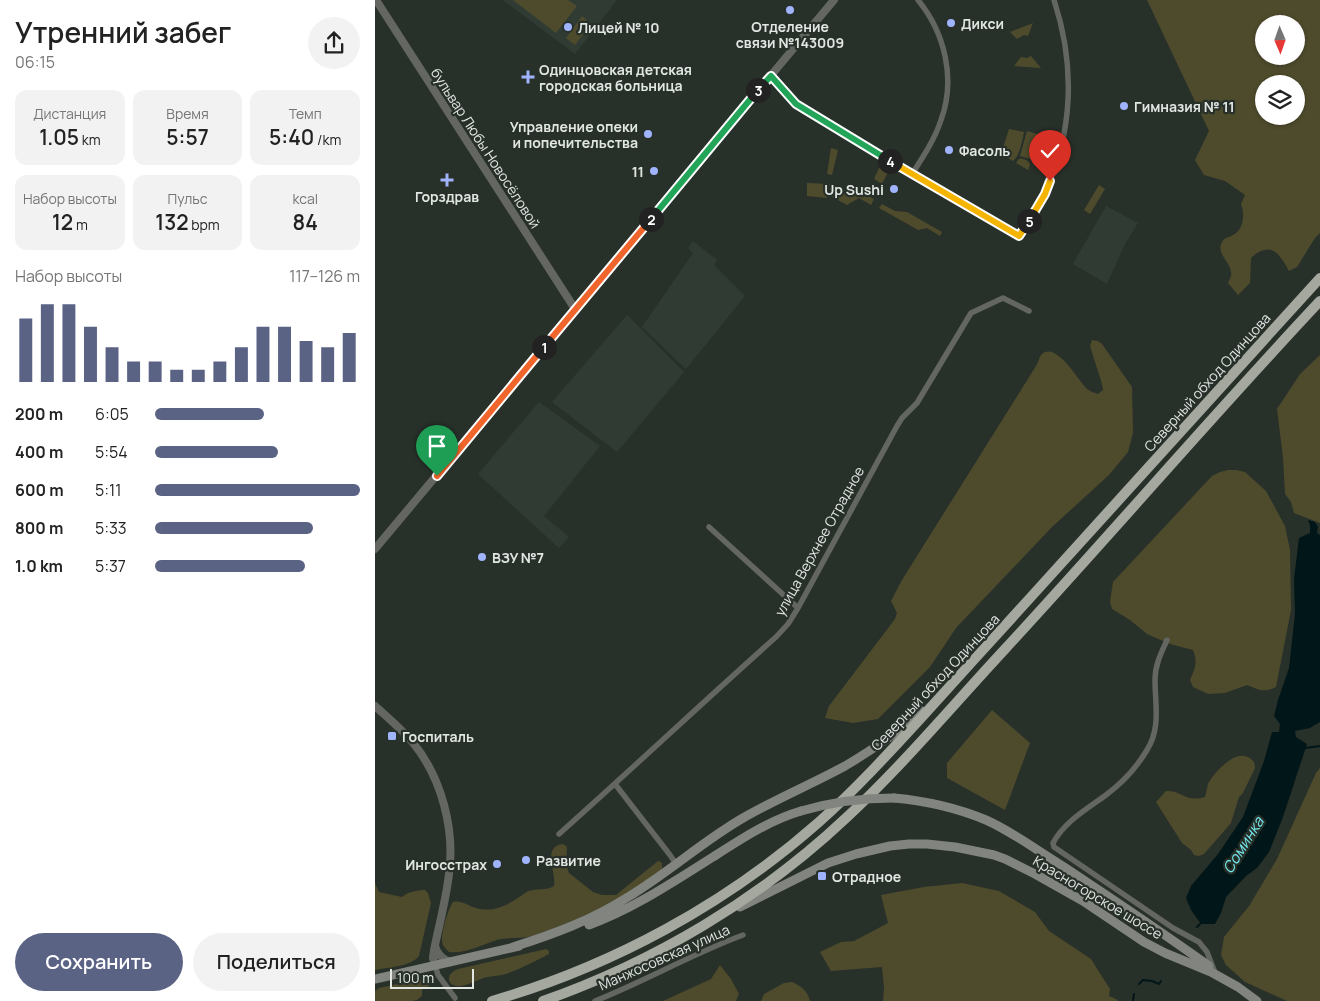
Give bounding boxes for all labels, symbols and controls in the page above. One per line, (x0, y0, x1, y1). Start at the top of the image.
marker: Отделение связи №143009 (784, 4, 796, 16)
text: Утренний забег (15, 13, 231, 51)
place label: Дикси (961, 14, 1004, 33)
north arrow (1255, 15, 1305, 65)
map controls (1255, 15, 1305, 125)
button: share (308, 17, 360, 69)
place label: Отделение связи №143009 (736, 17, 844, 52)
marker: Дикси (945, 17, 957, 29)
place label: Лицей № 10 (578, 18, 660, 37)
marker: Лицей № 10 (562, 21, 574, 33)
text: 06:15 (15, 51, 55, 73)
place label: Одинцовская детская городская больница (539, 60, 692, 95)
street label: бульвар Любы Новосёловой (427, 64, 545, 232)
marker: Одинцовская детская городская больница (521, 70, 535, 84)
button: layers (1255, 75, 1305, 125)
pin: 3 (745, 78, 771, 102)
text: 3 (754, 81, 763, 100)
place label: Гимназия № 11 (1134, 97, 1235, 116)
marker: Гимназия № 11 (1118, 100, 1130, 112)
text: Дистанция (33, 104, 106, 123)
text: Время (166, 104, 209, 123)
text: Темп (289, 104, 322, 123)
place label: Управление опеки и попечительства (510, 117, 638, 152)
text: 1.05 (39, 123, 79, 151)
text: 5:57 (166, 123, 209, 151)
text: 5:40 (269, 123, 314, 151)
marker: Управление опеки и попечительства (642, 128, 654, 140)
text: km (79, 130, 101, 149)
text: /km (314, 130, 341, 149)
pin (1029, 130, 1071, 181)
icon: check (1036, 137, 1064, 165)
place label: Фасоль (959, 141, 1010, 160)
marker: Фасоль (943, 144, 955, 156)
pin: 4 (877, 148, 903, 174)
text: 4 (886, 152, 895, 171)
place label: 11 (632, 162, 644, 181)
marker: 11 (648, 165, 660, 177)
marker: Горздрав (441, 174, 453, 186)
place label: Up Sushi (824, 180, 884, 199)
marker: Up Sushi (888, 183, 900, 195)
place label: Горздрав (415, 187, 479, 206)
text: Набор высоты (23, 189, 117, 208)
text: Пульс (167, 189, 208, 208)
text: kcal (292, 189, 318, 208)
pin: 2 (639, 206, 663, 232)
text: 12 (52, 208, 73, 236)
text: 132 (155, 208, 188, 236)
text: 84 (293, 208, 318, 236)
pin: 5 (1017, 208, 1041, 234)
text: 2 (647, 210, 656, 229)
text: 5 (1025, 212, 1034, 231)
text: m (73, 215, 88, 234)
text: bpm (188, 215, 220, 234)
text: Набор высоты (15, 265, 122, 287)
text: 117–126 m (289, 265, 360, 287)
street label: Северный обход Одинцова (1140, 309, 1274, 455)
pin: 1 (531, 334, 557, 360)
text: 1 (541, 338, 548, 357)
text: 200 m (15, 403, 63, 425)
text: 6:05 (95, 403, 129, 425)
pin (416, 425, 458, 476)
icon: arrive (423, 432, 451, 460)
text: 400 m (15, 441, 63, 463)
text: 5:54 (95, 441, 128, 463)
street label: улица Верхнее Отрадное (770, 463, 868, 619)
text: 600 m (15, 479, 64, 501)
text: 5:11 (95, 479, 122, 501)
text: 800 m (15, 517, 63, 539)
text: 5:33 (95, 517, 127, 539)
place label: ВЗУ №7 (492, 548, 544, 567)
marker: ВЗУ №7 (476, 551, 488, 563)
text: 1.0 km (15, 555, 63, 577)
text: 5:37 (95, 555, 126, 577)
street label: Северный обход Одинцова (867, 610, 1003, 754)
place label: Госпиталь (402, 727, 474, 746)
marker: Госпиталь (386, 730, 398, 742)
water label: Соминка (1217, 812, 1269, 877)
place label: Развитие (536, 851, 601, 870)
street label: Красногорское шоссе (1030, 851, 1166, 943)
marker: Развитие (520, 854, 532, 866)
place label: Ингосстрах (405, 855, 487, 874)
marker: Ингосстрах (491, 858, 503, 870)
place label: Отрадное (832, 867, 901, 886)
marker: Отрадное (816, 870, 828, 882)
street label: Манжосовская улица (596, 920, 732, 994)
button: Сохранить (15, 933, 183, 991)
button: Поделиться (193, 933, 360, 991)
scale bar (390, 966, 474, 989)
text: 100 m (397, 968, 434, 987)

